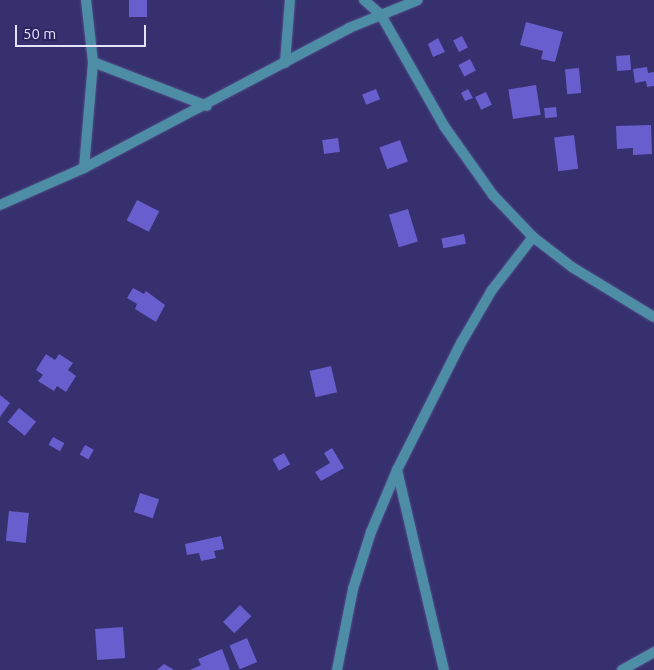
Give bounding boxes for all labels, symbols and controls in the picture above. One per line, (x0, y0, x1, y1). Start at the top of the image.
scale bar (18, 15, 149, 47)
text: 50 m (23, 25, 56, 42)

